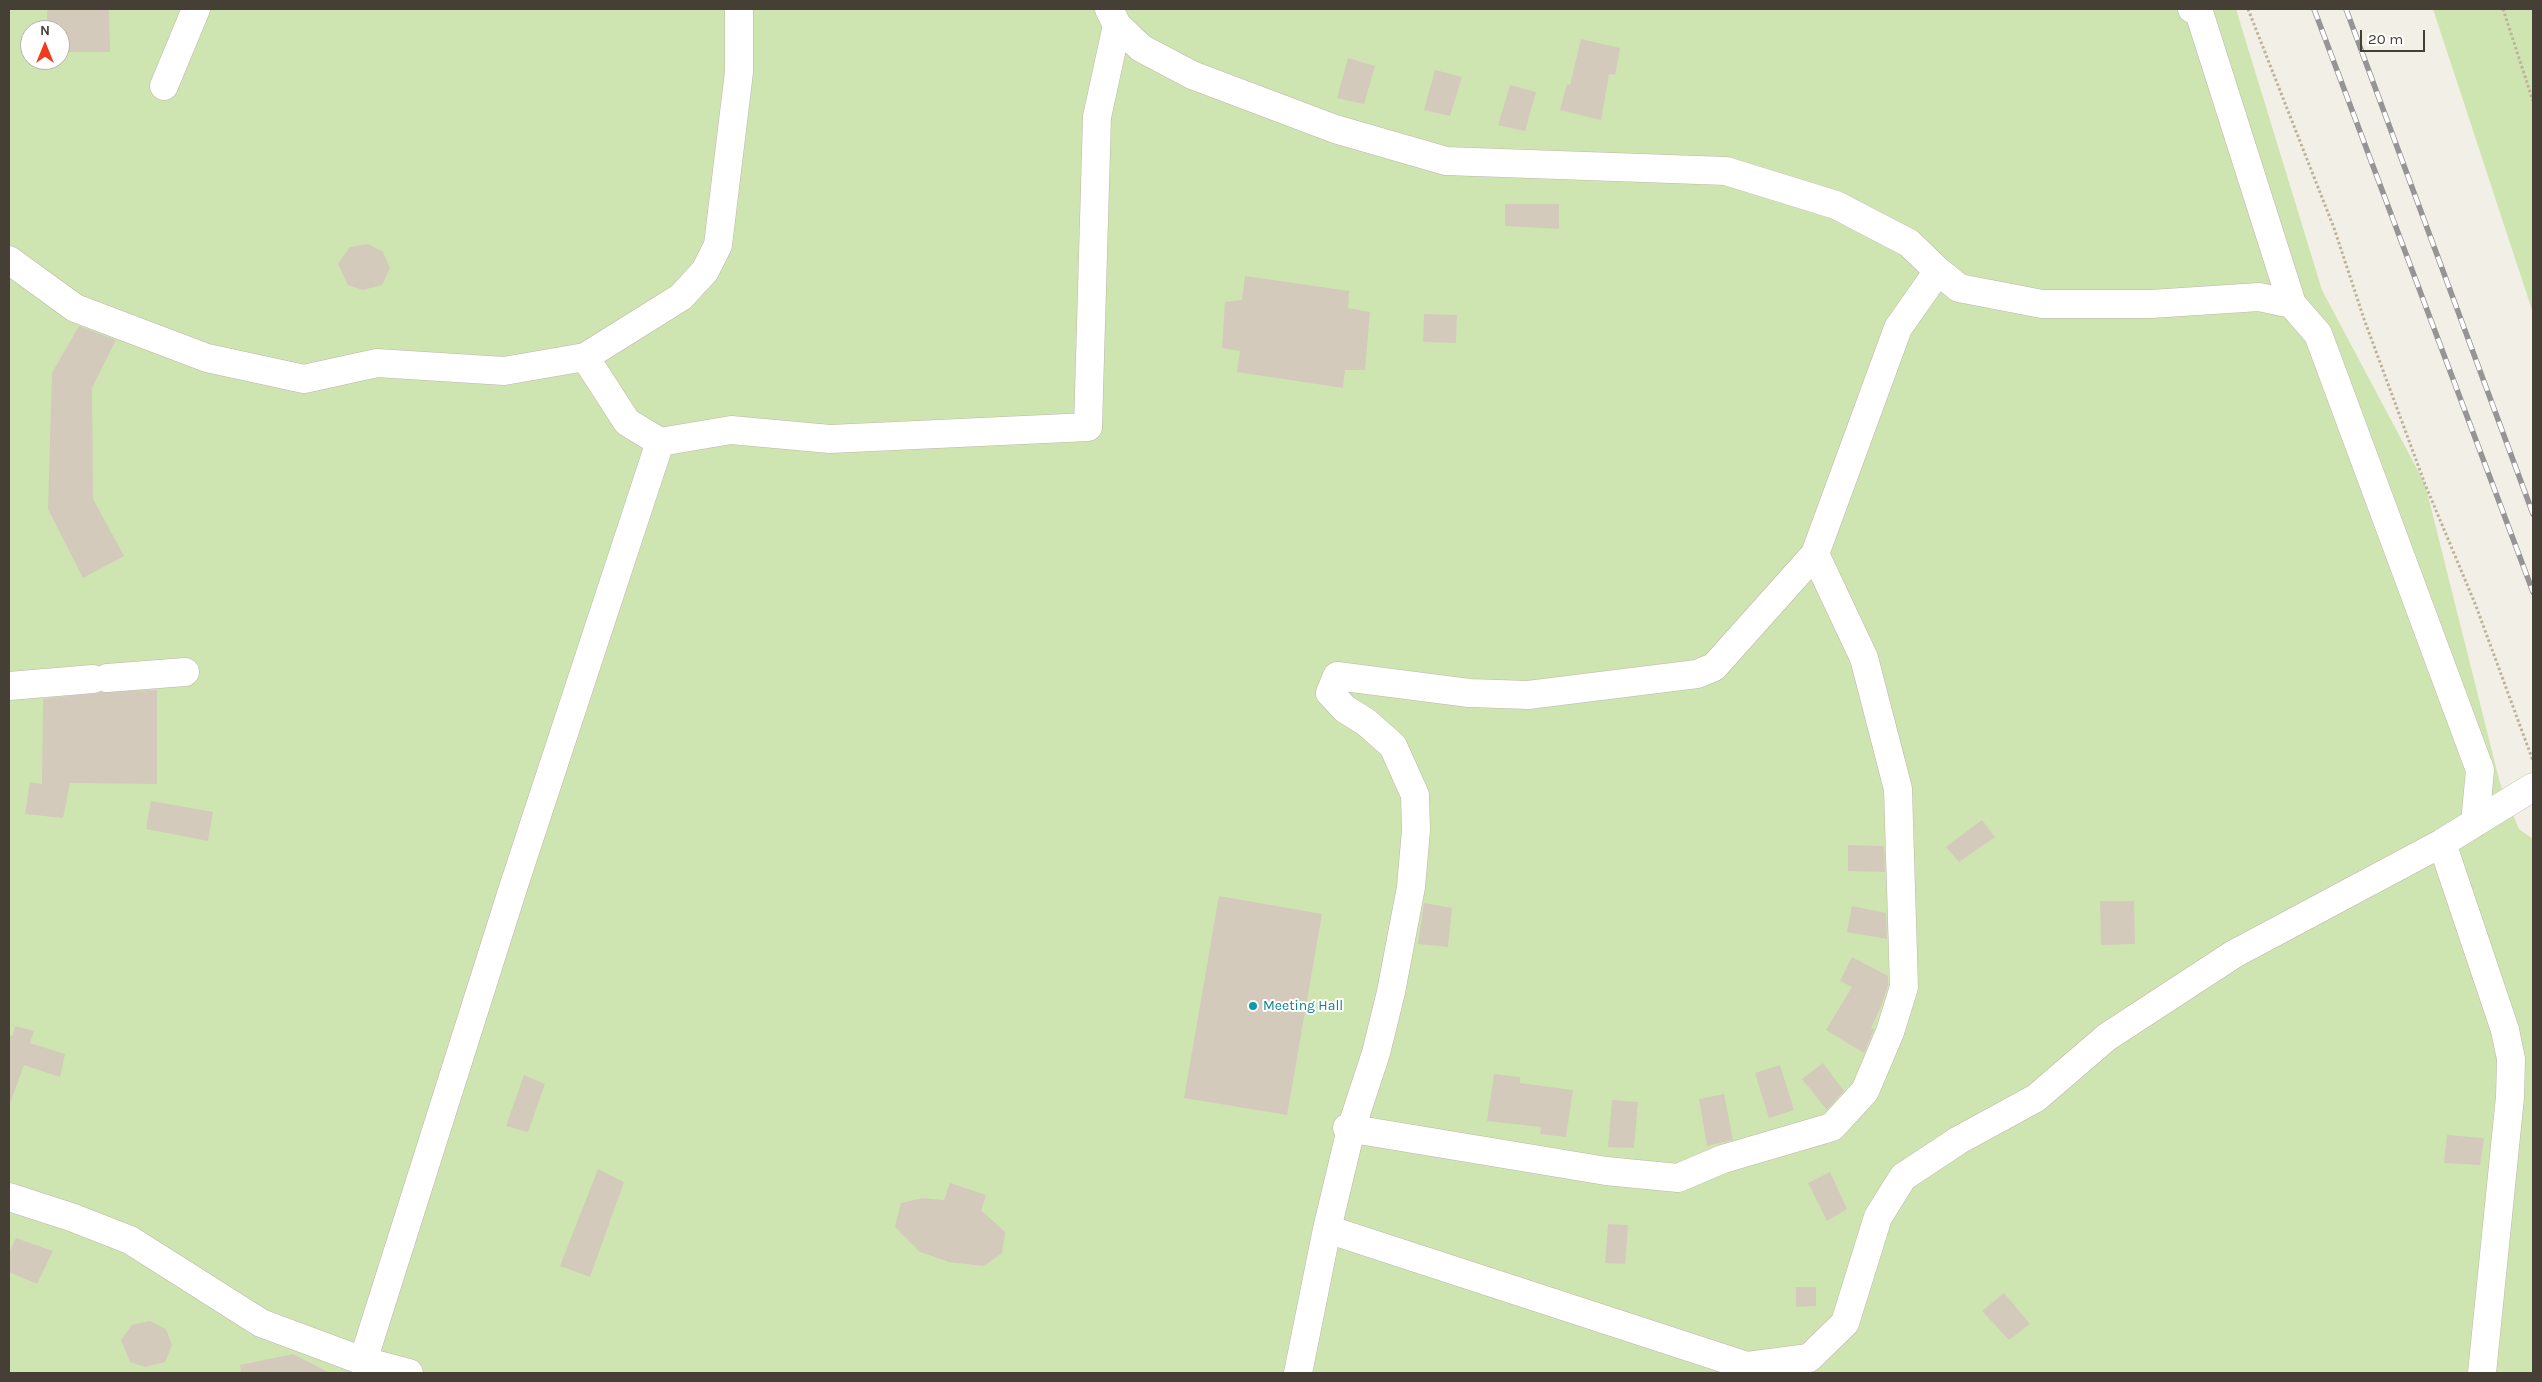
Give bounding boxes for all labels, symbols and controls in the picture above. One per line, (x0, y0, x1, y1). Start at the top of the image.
north arrow (20, 20, 70, 70)
scale bar (2362, 20, 2427, 52)
text: N (40, 22, 50, 39)
text: 20 m (2368, 30, 2403, 48)
place label: Meeting Hall (1263, 998, 1343, 1014)
marker: Meeting Hall (1247, 1000, 1259, 1012)

